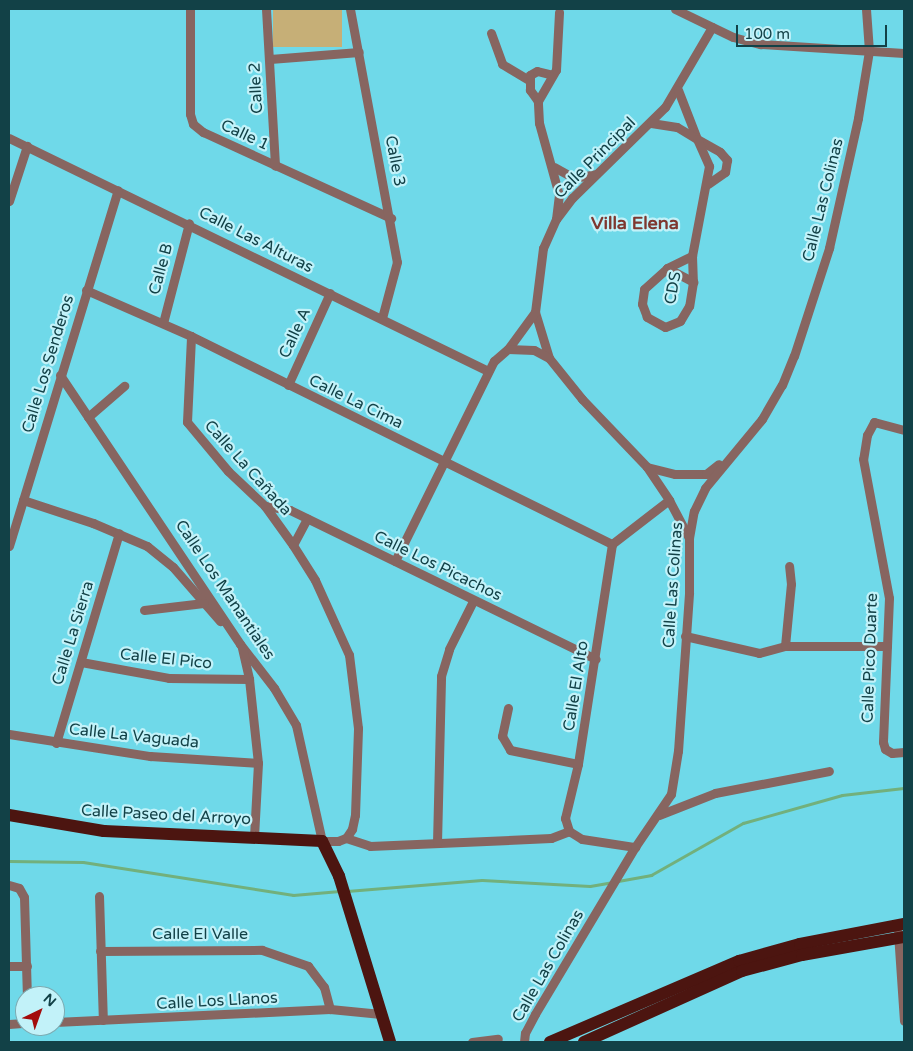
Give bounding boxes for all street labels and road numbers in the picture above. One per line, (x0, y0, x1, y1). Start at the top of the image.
street label: Calle 2 (245, 62, 267, 114)
street label: Calle Principal (550, 113, 640, 203)
street label: Calle 1 (218, 115, 272, 155)
street label: Calle 3 (381, 134, 409, 188)
street label: Calle Las Colinas (798, 136, 848, 264)
street label: Calle Las Alturas (196, 203, 316, 277)
street label: Calle B (145, 241, 177, 297)
street label: CDS (661, 270, 685, 306)
street label: Calle Los Senderos (18, 293, 78, 435)
street label: Calle A (275, 305, 315, 361)
street label: Calle La Cima (306, 371, 406, 433)
street label: Calle La Cañada (200, 416, 296, 520)
street label: Calle Los Manantiales (171, 516, 279, 664)
street label: Calle Las Colinas (659, 521, 687, 649)
street label: Calle Los Picachos (371, 527, 505, 605)
street label: Calle La Sierra (48, 579, 98, 687)
street label: Calle Pico Duarte (858, 593, 882, 723)
street label: Calle El Alto (559, 639, 593, 733)
street label: Calle El Pico (119, 645, 213, 673)
street label: Calle La Vaguada (68, 720, 200, 752)
street label: Calle Paseo del Arroyo (81, 801, 251, 829)
street label: Calle Las Colinas (508, 907, 588, 1025)
street label: Calle El Valle (152, 924, 248, 944)
street label: Calle Los Llanos (156, 988, 278, 1014)

